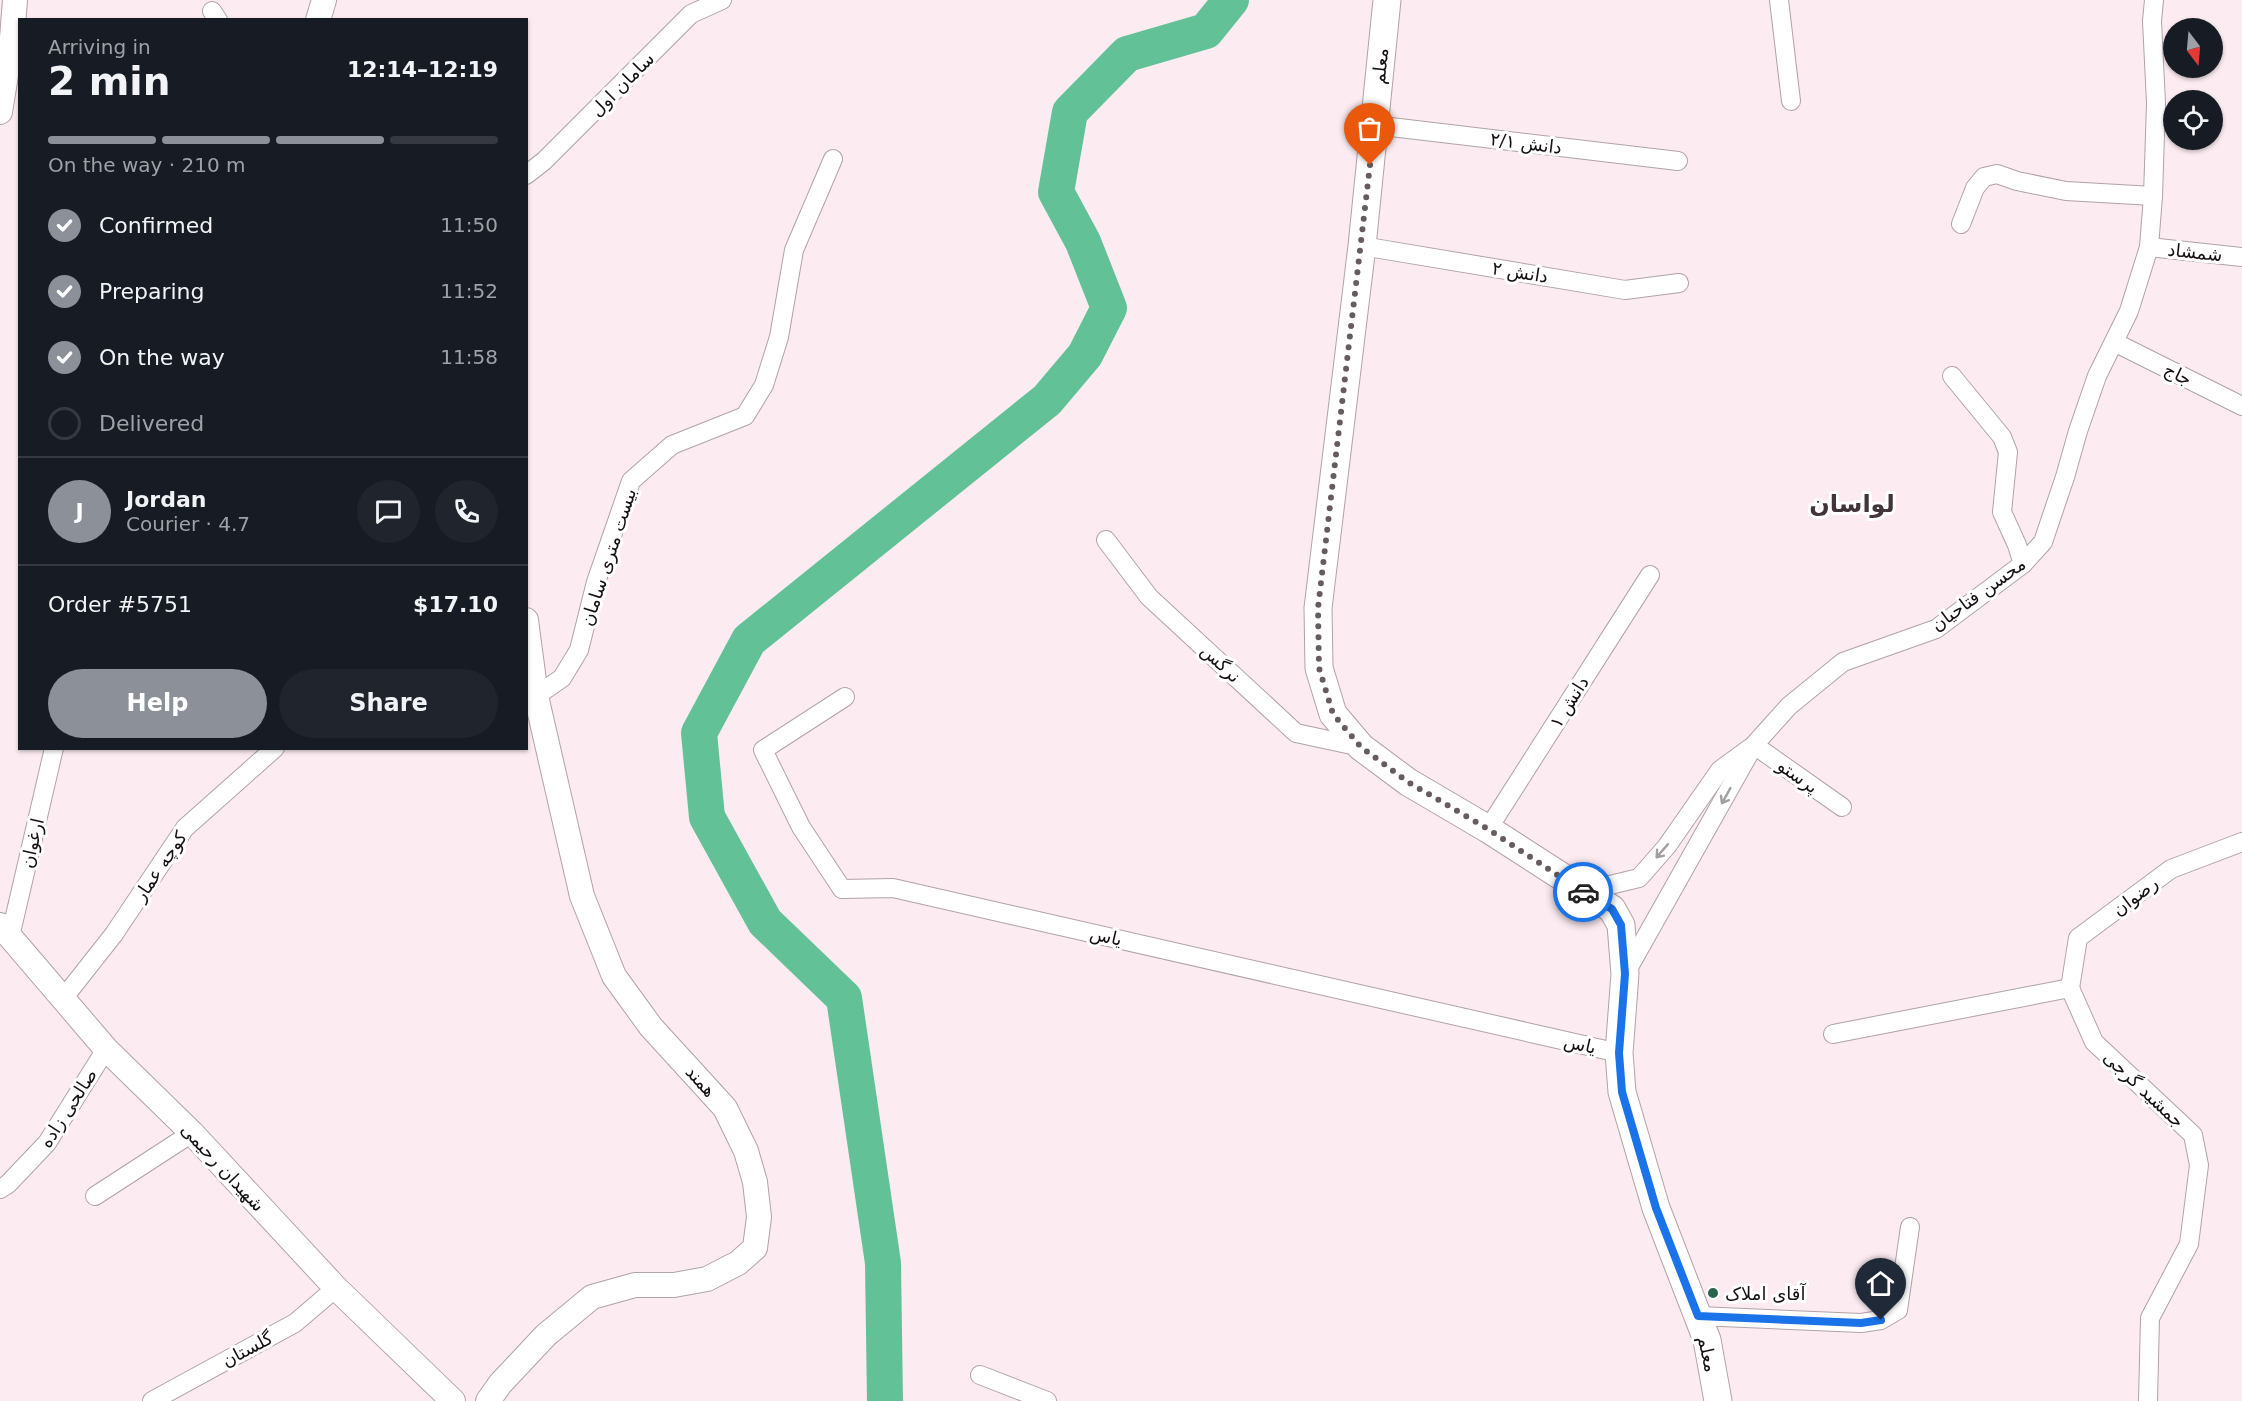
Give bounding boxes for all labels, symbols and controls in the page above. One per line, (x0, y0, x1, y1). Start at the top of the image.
north arrow (2163, 18, 2223, 78)
map controls (2163, 18, 2223, 150)
text: Arriving in (48, 35, 151, 59)
street label: معلم (1368, 47, 1393, 85)
street label: سامان اول (586, 48, 659, 121)
text: 12:14–12:19 (347, 57, 498, 82)
text: 2 min (48, 59, 170, 104)
button: locate (2163, 90, 2223, 150)
pin (1344, 103, 1395, 165)
icon: bag (1353, 112, 1386, 145)
street label: دانش ۲/۱ (1489, 128, 1563, 158)
text: On the way · 210 m (48, 153, 246, 177)
icon: check (48, 209, 81, 242)
text: Confirmed (99, 213, 213, 238)
text: 11:50 (440, 213, 498, 237)
street label: شمشاد (2167, 239, 2223, 265)
street label: دانش ۲ (1491, 257, 1549, 287)
icon: check (48, 275, 81, 308)
text: Preparing (99, 279, 205, 304)
text: 11:52 (440, 279, 498, 303)
icon: check (48, 341, 81, 374)
text: On the way (99, 345, 225, 370)
text: 11:58 (440, 345, 498, 369)
street label: جاج (2160, 358, 2195, 391)
text: Delivered (99, 411, 204, 436)
button: chat (357, 480, 420, 543)
button: phone (435, 480, 498, 543)
street label: بیست متری سامان (576, 485, 641, 629)
text: Jordan (126, 487, 206, 512)
district label: لواسان (1809, 490, 1895, 518)
text: J (75, 499, 84, 524)
text: Courier · 4.7 (126, 512, 250, 536)
street label: محسن فتاحیان (1927, 553, 2030, 636)
text: Order #5751 (48, 592, 192, 617)
text: $17.10 (413, 592, 498, 617)
street label: نرگس (1196, 639, 1245, 687)
button: Help (48, 669, 267, 738)
button: Share (279, 669, 498, 738)
street label: دانش ۱ (1545, 673, 1593, 731)
street label: پرستو (1772, 754, 1822, 798)
one-way arrow (1720, 787, 1732, 804)
street label: ارغوان (16, 816, 49, 870)
street label: کوچه عمار (128, 827, 192, 906)
one-way arrow (1655, 843, 1669, 858)
courier (1553, 862, 1613, 922)
street label: رضوان (2108, 872, 2162, 921)
icon: car (1567, 876, 1600, 909)
street label: یاس (1088, 922, 1124, 950)
street label: یاس (1562, 1030, 1598, 1058)
street label: جمشید گرجی (2099, 1046, 2189, 1132)
street label: همند (682, 1061, 720, 1101)
street label: صالحی زاده (35, 1065, 101, 1151)
street label: شهیدان رحیمی (176, 1119, 269, 1216)
pin (1855, 1258, 1906, 1320)
icon: home (1864, 1267, 1897, 1300)
place label: آقای املاک (1725, 1282, 1806, 1304)
marker: آقای املاک (1706, 1286, 1720, 1300)
street label: گلستان (218, 1327, 276, 1371)
street label: معلم (1693, 1334, 1722, 1374)

